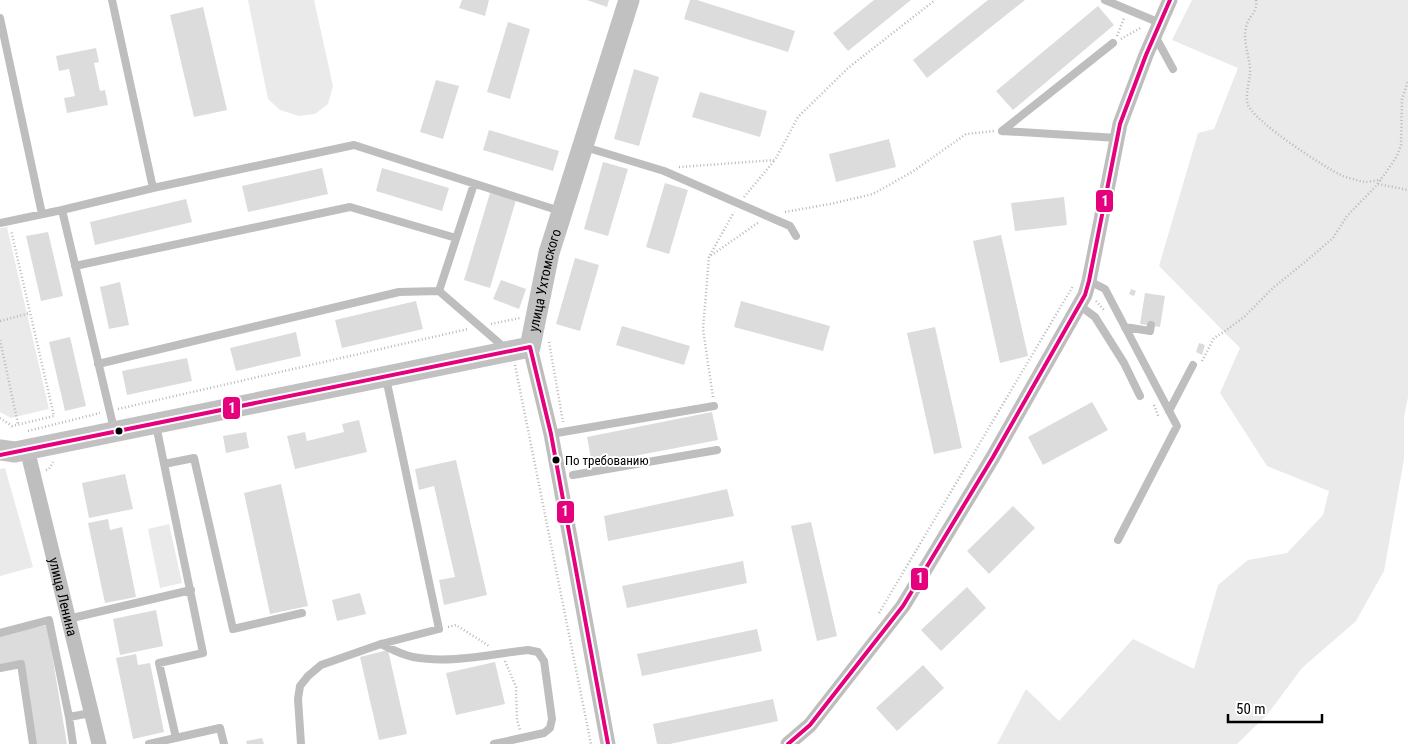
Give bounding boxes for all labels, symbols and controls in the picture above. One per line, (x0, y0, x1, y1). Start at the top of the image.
line badge: 1 (1095, 189, 1114, 213)
text: 1 (1101, 193, 1109, 209)
street label: улица Ухтомского (525, 227, 564, 333)
line badge: 1 (222, 396, 241, 420)
text: 1 (228, 400, 236, 416)
unlabelled marker (114, 426, 124, 436)
place label: По требованию (565, 453, 649, 468)
marker: По требованию (551, 455, 561, 465)
line badge: 1 (556, 500, 575, 524)
text: 1 (561, 503, 569, 519)
street label: улица Ленина (46, 556, 80, 638)
line badge: 1 (910, 567, 929, 591)
text: 1 (916, 570, 924, 586)
scale bar (1228, 692, 1322, 724)
text: 50 m (1236, 700, 1266, 718)

